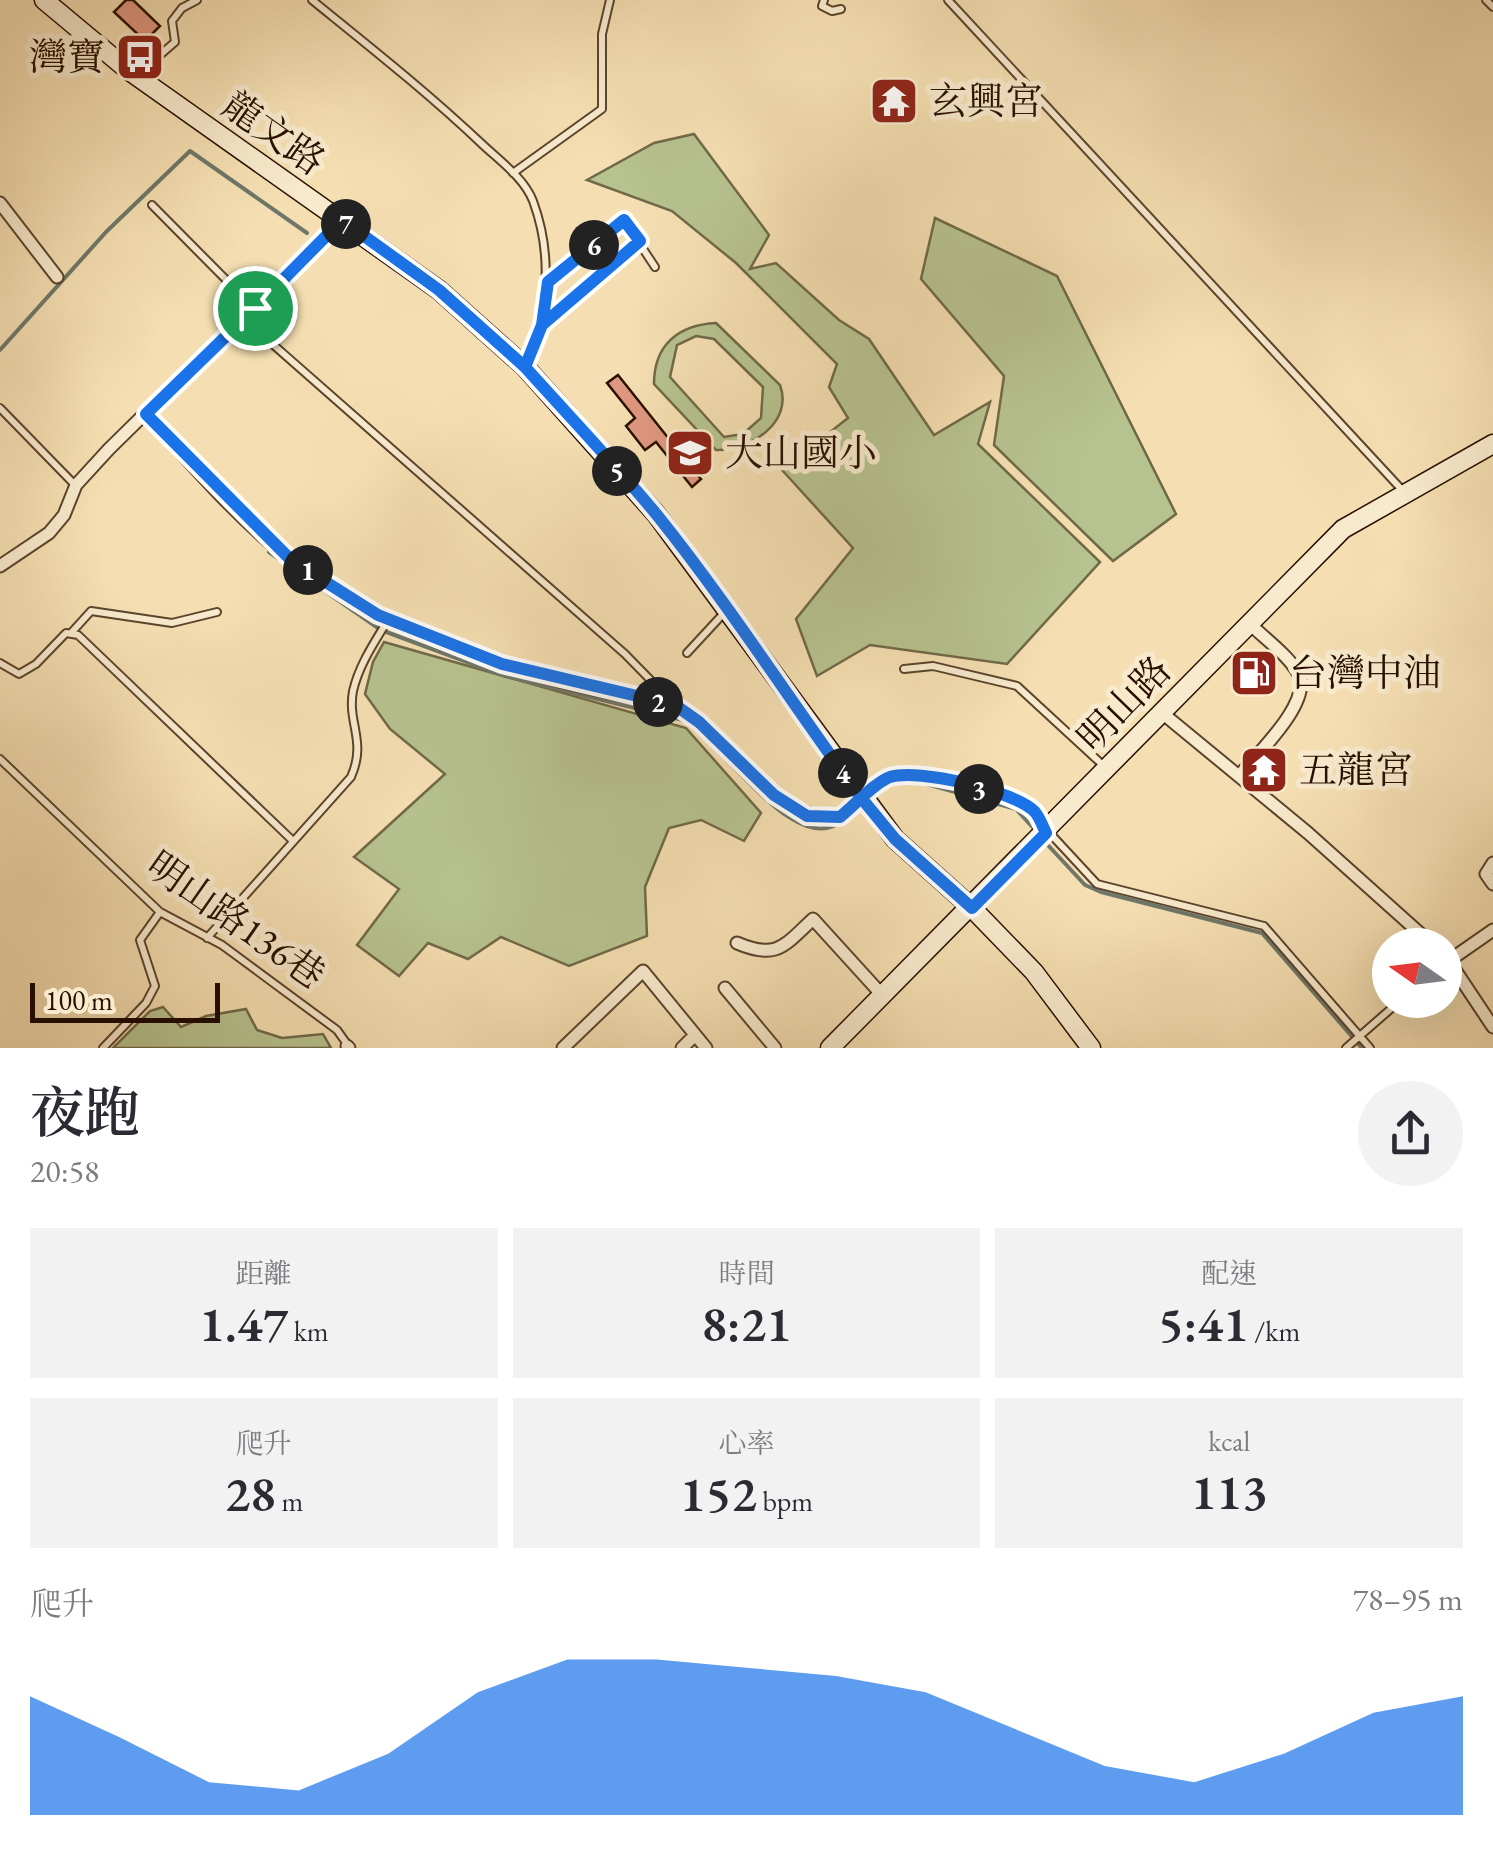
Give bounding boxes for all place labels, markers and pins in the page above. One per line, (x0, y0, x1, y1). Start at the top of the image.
bus stop icon: 灣寶 (114, 31, 166, 83)
place label: 灣寶 (29, 32, 105, 81)
temple icon: 玄興宮 (868, 75, 920, 127)
place label: 玄興宮 (929, 76, 1043, 125)
pin: 7 (321, 199, 371, 249)
pin: 6 (569, 220, 619, 270)
pin (213, 266, 298, 351)
school or university icon: 大山國小 (664, 427, 716, 479)
place label: 大山國小 (725, 428, 877, 477)
pin: 5 (592, 446, 642, 496)
pin: 1 (283, 545, 333, 595)
fuel station icon: 台灣中油 (1228, 647, 1280, 699)
place label: 台灣中油 (1289, 648, 1441, 697)
pin: 2 (633, 677, 683, 727)
temple icon: 五龍宮 (1238, 744, 1290, 796)
place label: 五龍宮 (1299, 745, 1413, 794)
pin: 4 (818, 748, 868, 798)
pin: 3 (954, 764, 1004, 814)

